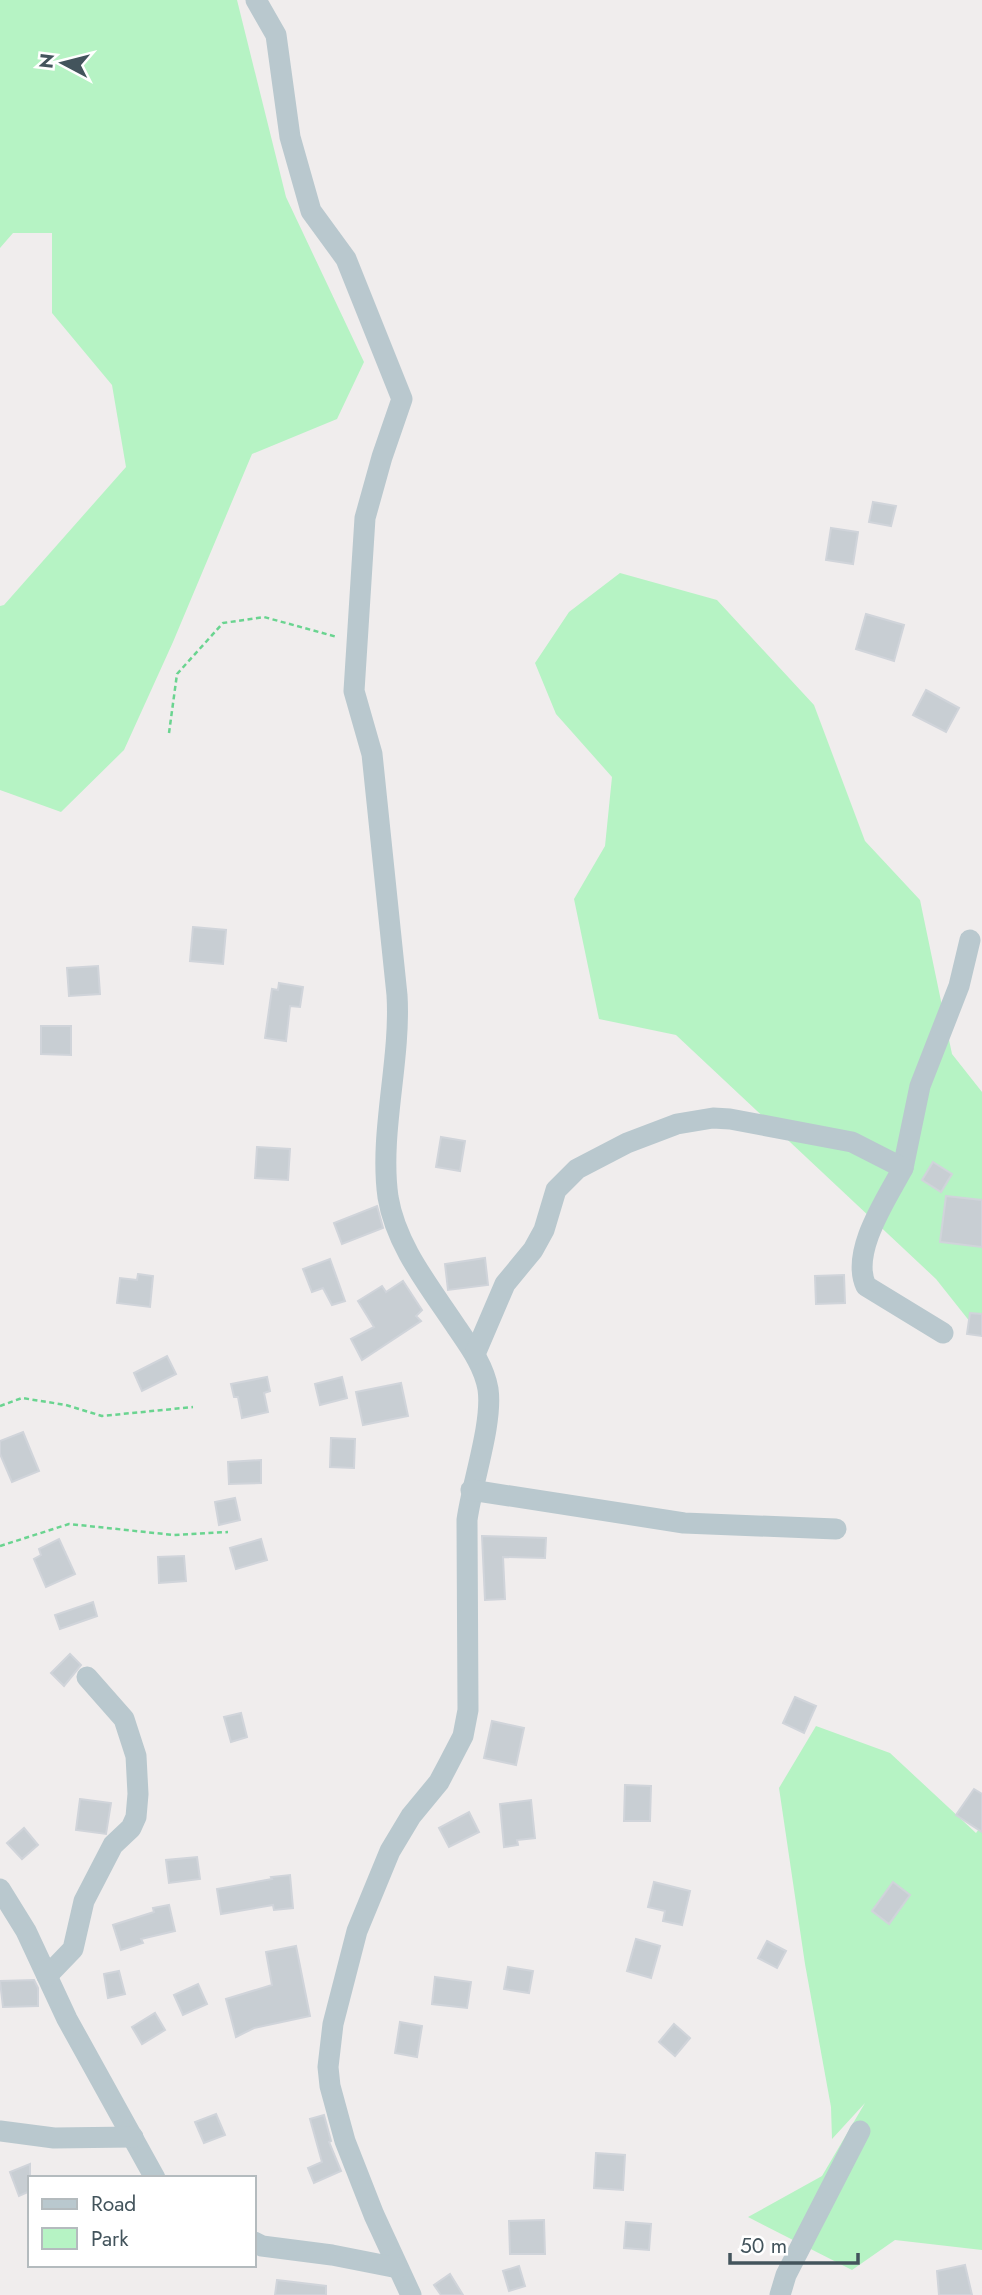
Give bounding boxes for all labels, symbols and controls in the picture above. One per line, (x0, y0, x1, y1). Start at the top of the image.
north arrow (28, 28, 98, 98)
text: N (32, 52, 61, 70)
legend (28, 2176, 256, 2267)
text: Road (91, 2189, 136, 2219)
scale bar (730, 2222, 858, 2266)
text: Park (91, 2224, 129, 2254)
text: 50 m (740, 2231, 787, 2261)

